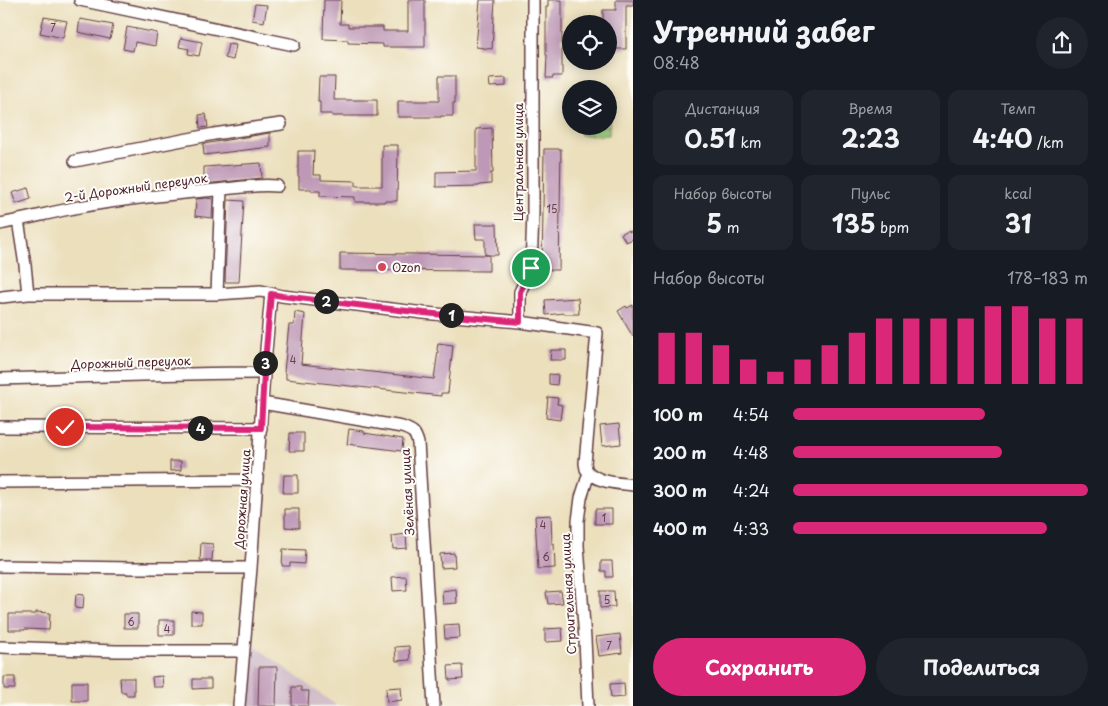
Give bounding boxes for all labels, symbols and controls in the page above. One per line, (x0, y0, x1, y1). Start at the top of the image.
text: Утренний забег (653, 9, 874, 52)
map controls (562, 15, 617, 135)
button: locate (562, 15, 617, 70)
button: share (1036, 17, 1088, 69)
house number: 7 (50, 20, 56, 35)
text: 08:48 (653, 50, 700, 74)
button: layers (562, 80, 617, 135)
text: Дистанция (686, 98, 760, 119)
text: Время (848, 98, 893, 119)
text: Темп (1000, 98, 1036, 119)
street label: Центральная улица (509, 102, 527, 221)
text: 0.51 (684, 119, 736, 157)
text: 2:23 (841, 119, 900, 157)
text: 4:40 (973, 119, 1032, 157)
text: km (736, 132, 761, 153)
text: /km (1032, 132, 1064, 153)
street label: 2-й Дорожный переулок (63, 168, 210, 206)
text: Набор высоты (674, 183, 772, 204)
text: Пульс (851, 183, 890, 204)
text: kcal (1004, 183, 1032, 204)
house number: 15 (547, 201, 557, 216)
text: 5 (706, 204, 722, 242)
text: 135 (832, 204, 876, 242)
text: 31 (1005, 204, 1032, 242)
text: m (722, 217, 739, 238)
text: bpm (876, 217, 909, 238)
pin (510, 247, 552, 289)
icon: arrive (517, 254, 545, 282)
place label: Ozon (392, 258, 421, 276)
marker: Ozon (376, 261, 388, 273)
text: Набор высоты (653, 265, 765, 289)
text: 178–183 m (1007, 265, 1088, 289)
pin: 2 (314, 288, 338, 314)
text: 2 (322, 291, 331, 312)
pin: 1 (438, 302, 464, 328)
text: 1 (448, 305, 455, 326)
pin: 3 (252, 350, 278, 376)
street label: Дорожный переулок (70, 351, 192, 373)
house number: 4 (290, 352, 297, 367)
text: 3 (261, 353, 270, 374)
text: 100 m (653, 402, 703, 426)
text: 4:54 (733, 402, 769, 426)
pin (44, 406, 86, 448)
icon: check (51, 413, 79, 441)
pin: 4 (188, 416, 212, 440)
text: 4 (196, 418, 205, 439)
text: 200 m (653, 440, 707, 464)
text: 4:48 (733, 440, 769, 464)
street label: Дорожная улица (229, 448, 254, 550)
street label: Зелёная улица (396, 448, 418, 536)
text: 300 m (653, 478, 707, 502)
text: 4:24 (733, 478, 770, 502)
house number: 1 (602, 510, 606, 525)
text: 400 m (653, 516, 707, 540)
text: 4:33 (733, 516, 769, 540)
house number: 4 (540, 517, 547, 532)
street label: Строительная улица (556, 533, 580, 655)
house number: 6 (542, 549, 550, 564)
house number: 5 (604, 592, 610, 607)
house number: 6 (127, 614, 135, 629)
house number: 4 (164, 621, 171, 636)
house number: 7 (606, 638, 612, 653)
button: Сохранить (653, 638, 866, 696)
button: Поделиться (876, 638, 1088, 696)

